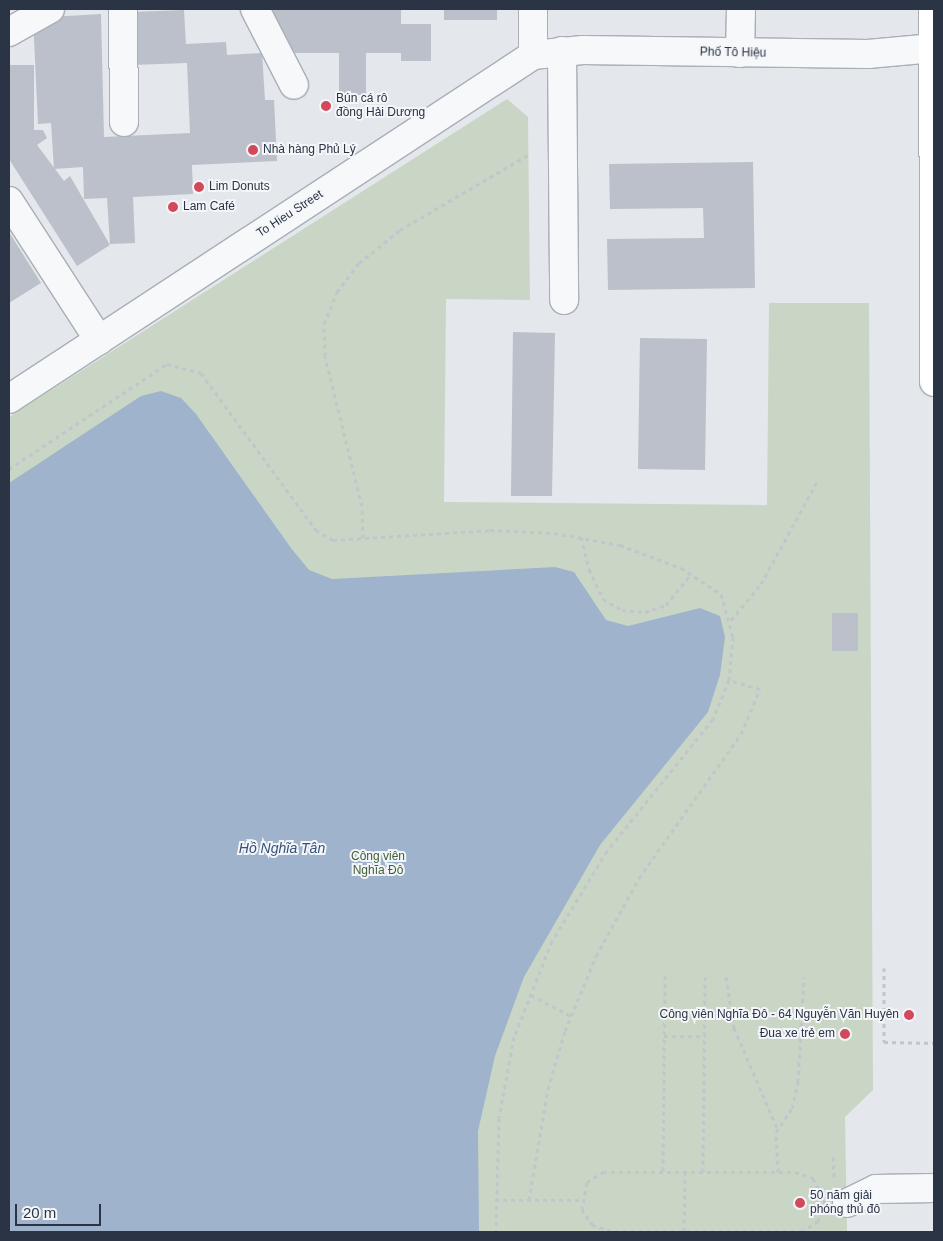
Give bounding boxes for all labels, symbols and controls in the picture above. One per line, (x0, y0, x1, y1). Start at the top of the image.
street label: Phố Tô Hiệu (700, 45, 766, 61)
place label: Bún cá rô đồng Hải Dương (336, 92, 425, 120)
marker: Bún cá rô đồng Hải Dương (320, 100, 332, 112)
place label: Nhà hàng Phủ Lý (263, 143, 356, 157)
marker: Nhà hàng Phủ Lý (247, 144, 259, 156)
place label: Lim Donuts (209, 180, 270, 194)
marker: Lim Donuts (193, 181, 205, 193)
street label: To Hieu Street (254, 187, 326, 241)
place label: Lam Café (183, 200, 235, 214)
marker: Lam Café (167, 201, 179, 213)
water label: Hồ Nghĩa Tân (239, 840, 325, 856)
park label: Công viên Nghĩa Đô (351, 850, 405, 878)
place label: Công viên Nghĩa Đô - 64 Nguyễn Văn Huyên (660, 1008, 899, 1022)
marker: Công viên Nghĩa Đô - 64 Nguyễn Văn Huyên (903, 1009, 915, 1021)
place label: Đua xe trẻ em (760, 1027, 835, 1041)
marker: Đua xe trẻ em (839, 1028, 851, 1040)
place label: 50 năm giải phóng thủ đô (810, 1189, 880, 1217)
scale bar (18, 1194, 104, 1226)
marker: 50 năm giải phóng thủ đô (794, 1197, 806, 1209)
text: 20 m (23, 1204, 56, 1221)

